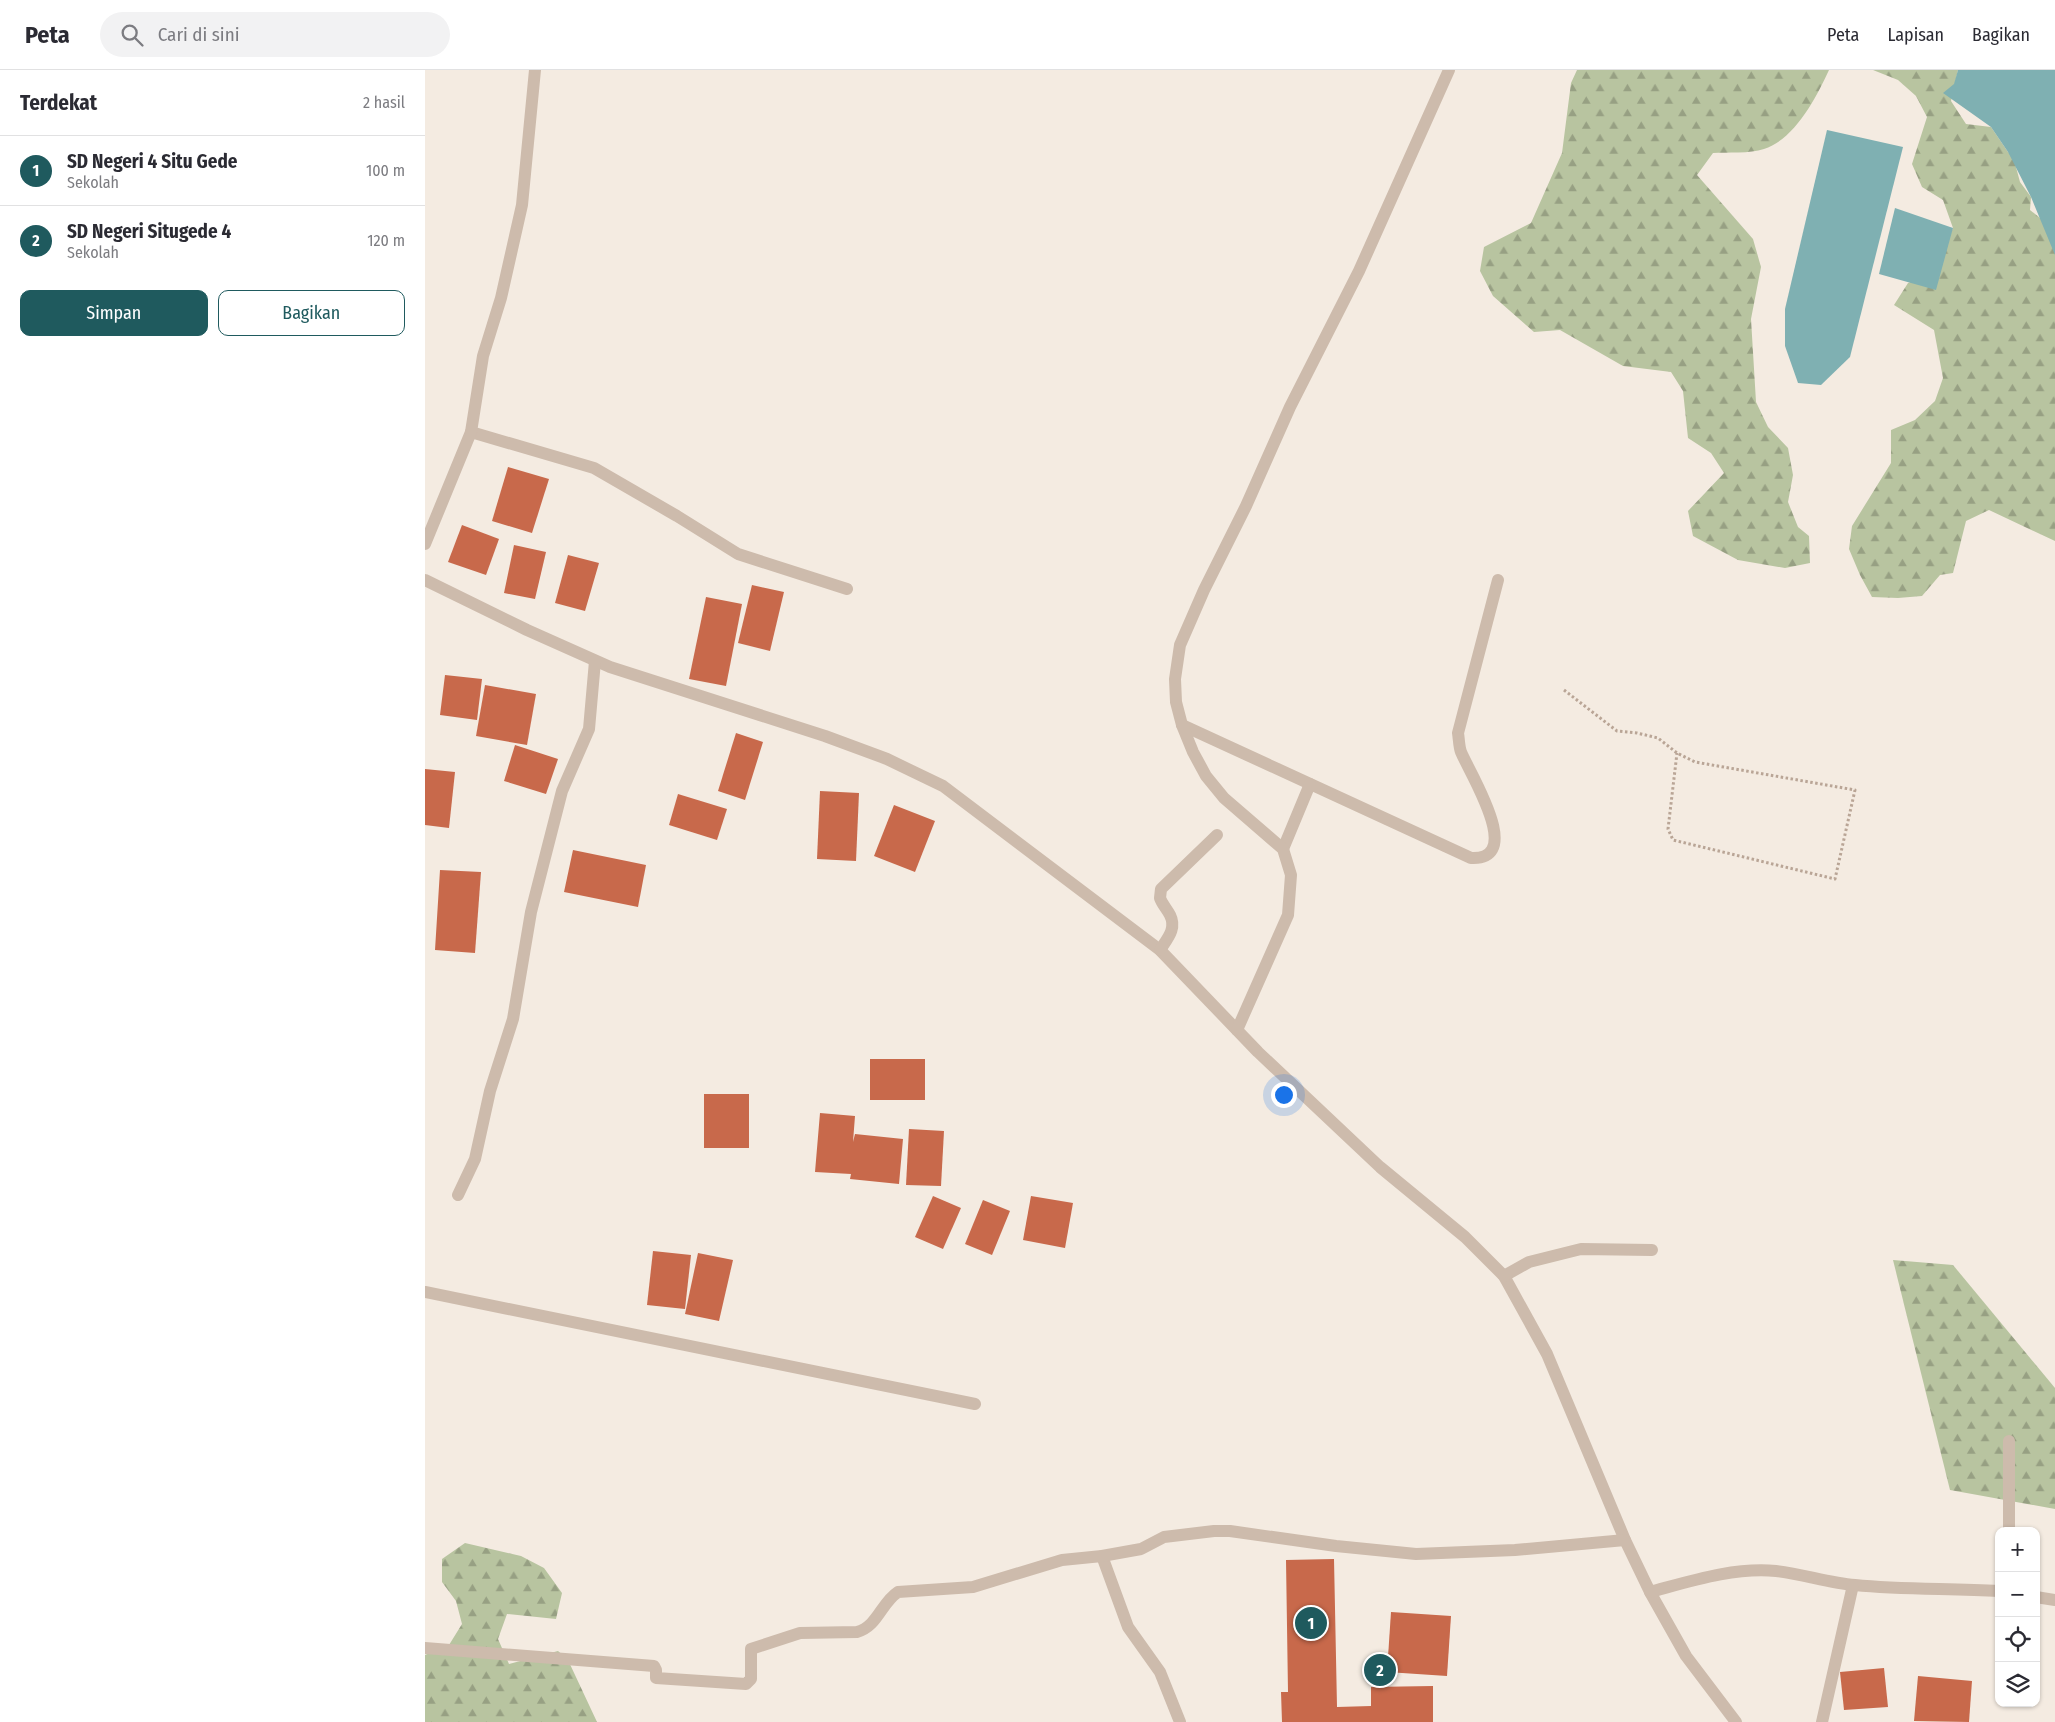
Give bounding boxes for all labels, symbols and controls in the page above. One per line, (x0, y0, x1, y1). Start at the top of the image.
search box (100, 12, 450, 57)
text: Peta (25, 21, 70, 49)
icon: search (118, 21, 146, 49)
text: Cari di sini (158, 23, 239, 46)
text: Peta (1827, 24, 1859, 46)
text: Lapisan (1887, 24, 1944, 46)
text: Bagikan (1972, 24, 2030, 46)
text: Terdekat (20, 90, 97, 116)
text: 2 hasil (363, 93, 405, 112)
text: SD Negeri 4 Situ Gede (67, 150, 237, 173)
text: 1 (33, 161, 39, 180)
text: 100 m (366, 161, 405, 180)
text: Sekolah (67, 173, 119, 192)
text: SD Negeri Situgede 4 (67, 220, 231, 243)
text: 2 (32, 231, 40, 250)
text: 120 m (367, 231, 405, 250)
text: Sekolah (67, 243, 119, 262)
button: Simpan (20, 290, 208, 336)
button: Bagikan (218, 290, 405, 336)
your location (1271, 1082, 1297, 1108)
map controls (1995, 1527, 2040, 1707)
button: + (1995, 1527, 2040, 1572)
button: − (1995, 1572, 2040, 1617)
pin: 1 (1295, 1604, 1327, 1642)
button: locate (1995, 1617, 2040, 1662)
pin: 2 (1364, 1651, 1396, 1689)
button: layers (1995, 1662, 2040, 1707)

